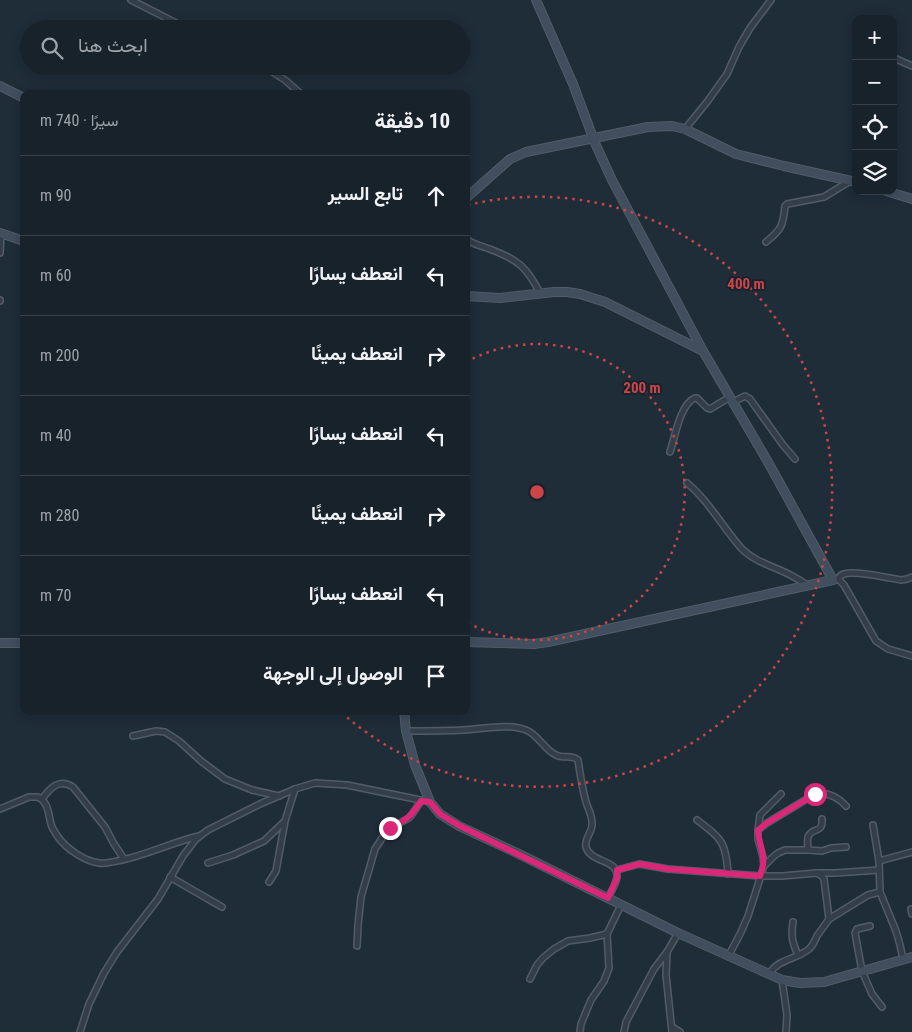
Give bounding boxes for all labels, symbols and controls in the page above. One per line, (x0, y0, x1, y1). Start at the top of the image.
map controls (852, 15, 897, 195)
button: + (852, 15, 897, 60)
search box (20, 20, 470, 75)
icon: search (38, 34, 66, 62)
text: ابحث هنا (78, 34, 148, 57)
button: − (852, 60, 897, 105)
button: locate (852, 105, 897, 150)
text: 10 دقيقة (374, 109, 450, 133)
text: سيرًا · 740 m (40, 111, 118, 130)
button: layers (852, 150, 897, 195)
text: تابع السير (328, 182, 403, 205)
icon: ahead (422, 182, 450, 210)
text: 90 m (40, 186, 72, 205)
text: انعطف يسارًا (309, 262, 403, 285)
icon: left (422, 262, 450, 290)
text: 60 m (40, 266, 72, 285)
text: 400 m (727, 275, 765, 293)
text: انعطف يمينًا (311, 342, 403, 365)
icon: right (422, 342, 450, 370)
text: 200 m (40, 346, 79, 365)
text: 200 m (623, 379, 661, 397)
text: انعطف يسارًا (309, 422, 403, 445)
icon: left (422, 422, 450, 450)
text: 40 m (40, 426, 72, 445)
centre of rings (528, 483, 546, 501)
text: انعطف يمينًا (311, 502, 403, 525)
icon: right (422, 502, 450, 530)
text: 280 m (40, 506, 79, 525)
text: انعطف يسارًا (309, 582, 403, 605)
icon: left (422, 582, 450, 610)
text: 70 m (40, 586, 72, 605)
text: الوصول إلى الوجهة (263, 662, 403, 685)
icon: arrive (422, 662, 450, 690)
route start (804, 783, 827, 806)
route end (379, 817, 402, 840)

